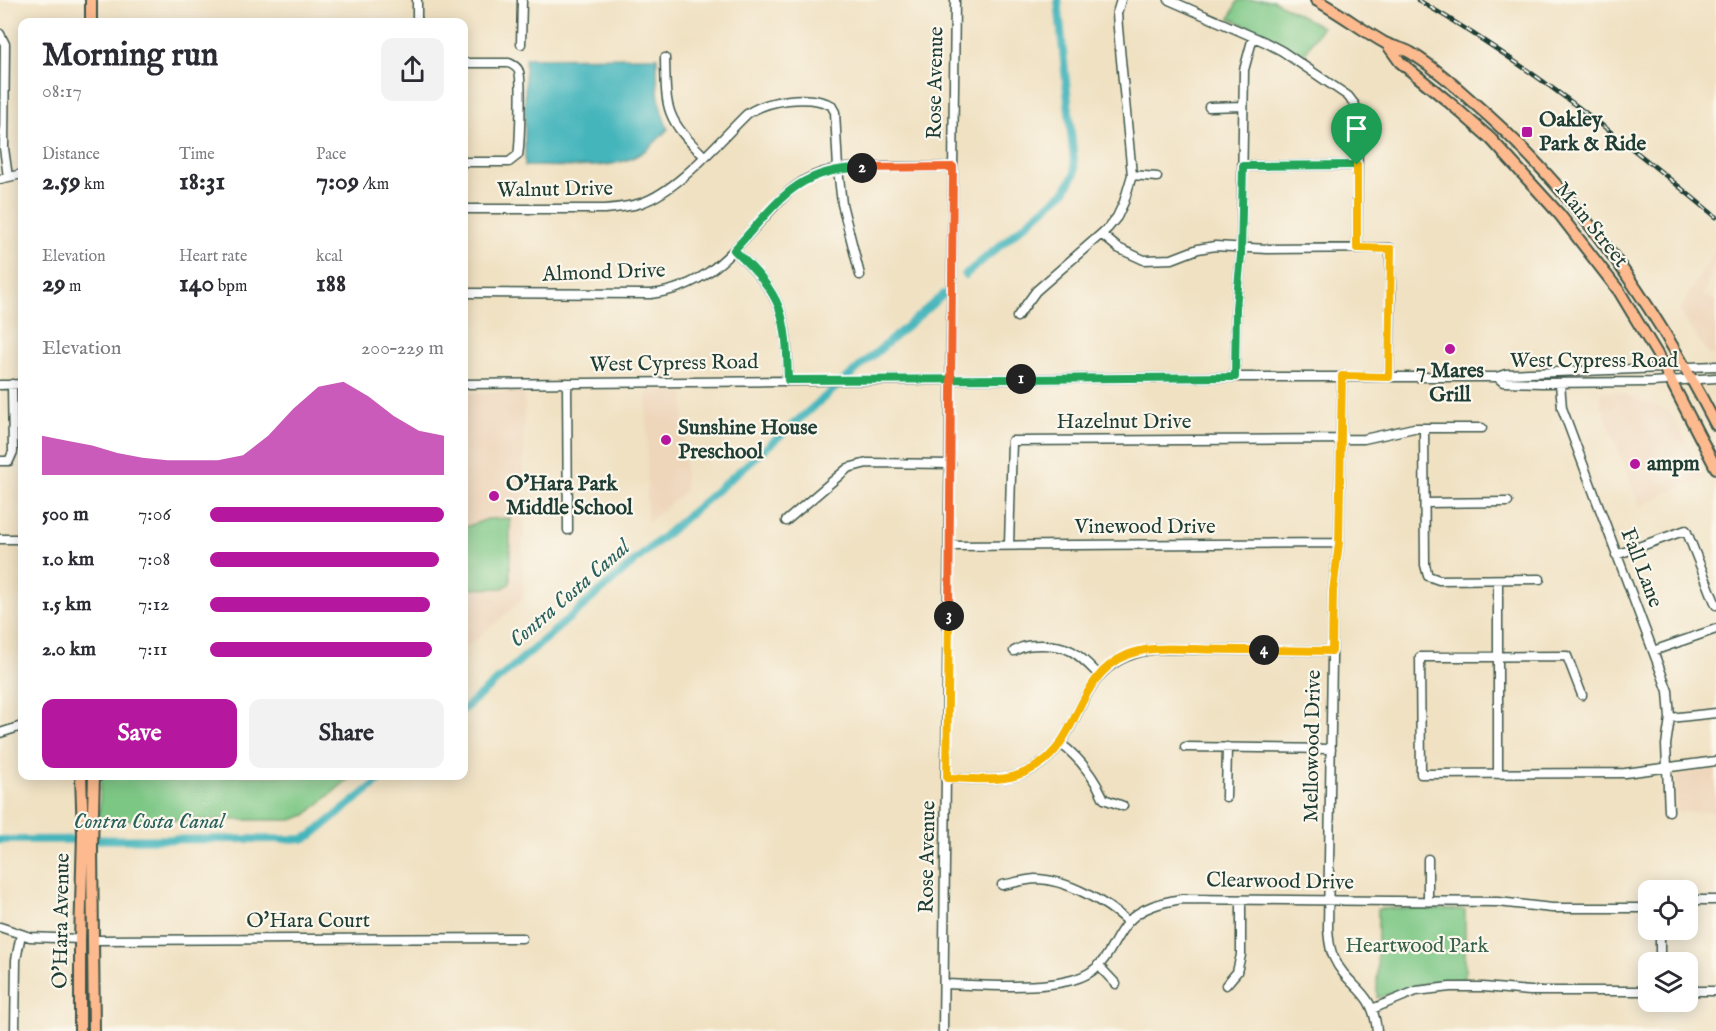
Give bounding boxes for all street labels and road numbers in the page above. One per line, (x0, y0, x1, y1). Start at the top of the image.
street label: Rose Avenue (922, 26, 950, 140)
street label: Walnut Drive (497, 175, 614, 205)
street label: Main Street (1548, 177, 1634, 273)
street label: Almond Drive (541, 257, 666, 289)
street label: West Cypress Road (1510, 348, 1679, 375)
street label: West Cypress Road (589, 349, 759, 379)
street label: Hazelnut Drive (1057, 409, 1192, 436)
street label: Vinewood Drive (1073, 514, 1216, 541)
street label: Fall Lane (1614, 524, 1669, 612)
street label: Mellowood Drive (1298, 669, 1328, 823)
street label: Rose Avenue (914, 800, 942, 914)
street label: O'Hara Avenue (47, 853, 77, 989)
street label: Clearwood Drive (1206, 867, 1355, 897)
street label: O'Hara Court (246, 908, 370, 935)

